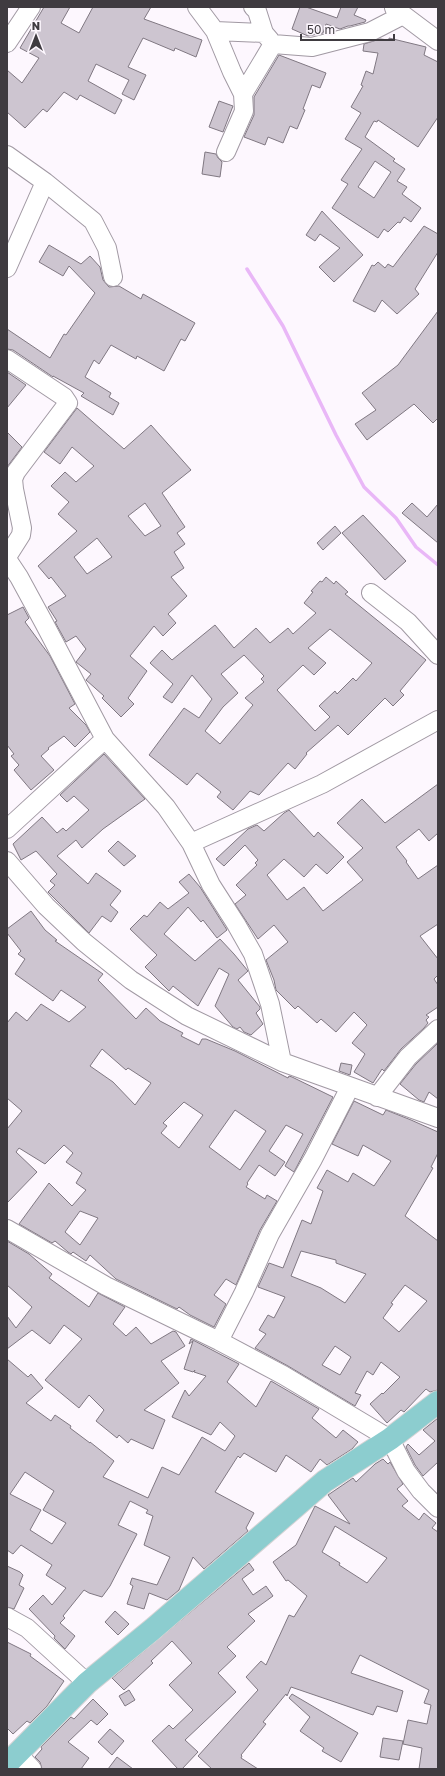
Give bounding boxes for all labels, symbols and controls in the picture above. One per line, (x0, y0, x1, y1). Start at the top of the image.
north arrow (16, 16, 56, 56)
scale bar (301, 16, 394, 42)
text: N (32, 19, 40, 32)
text: 50 m (307, 22, 335, 37)

